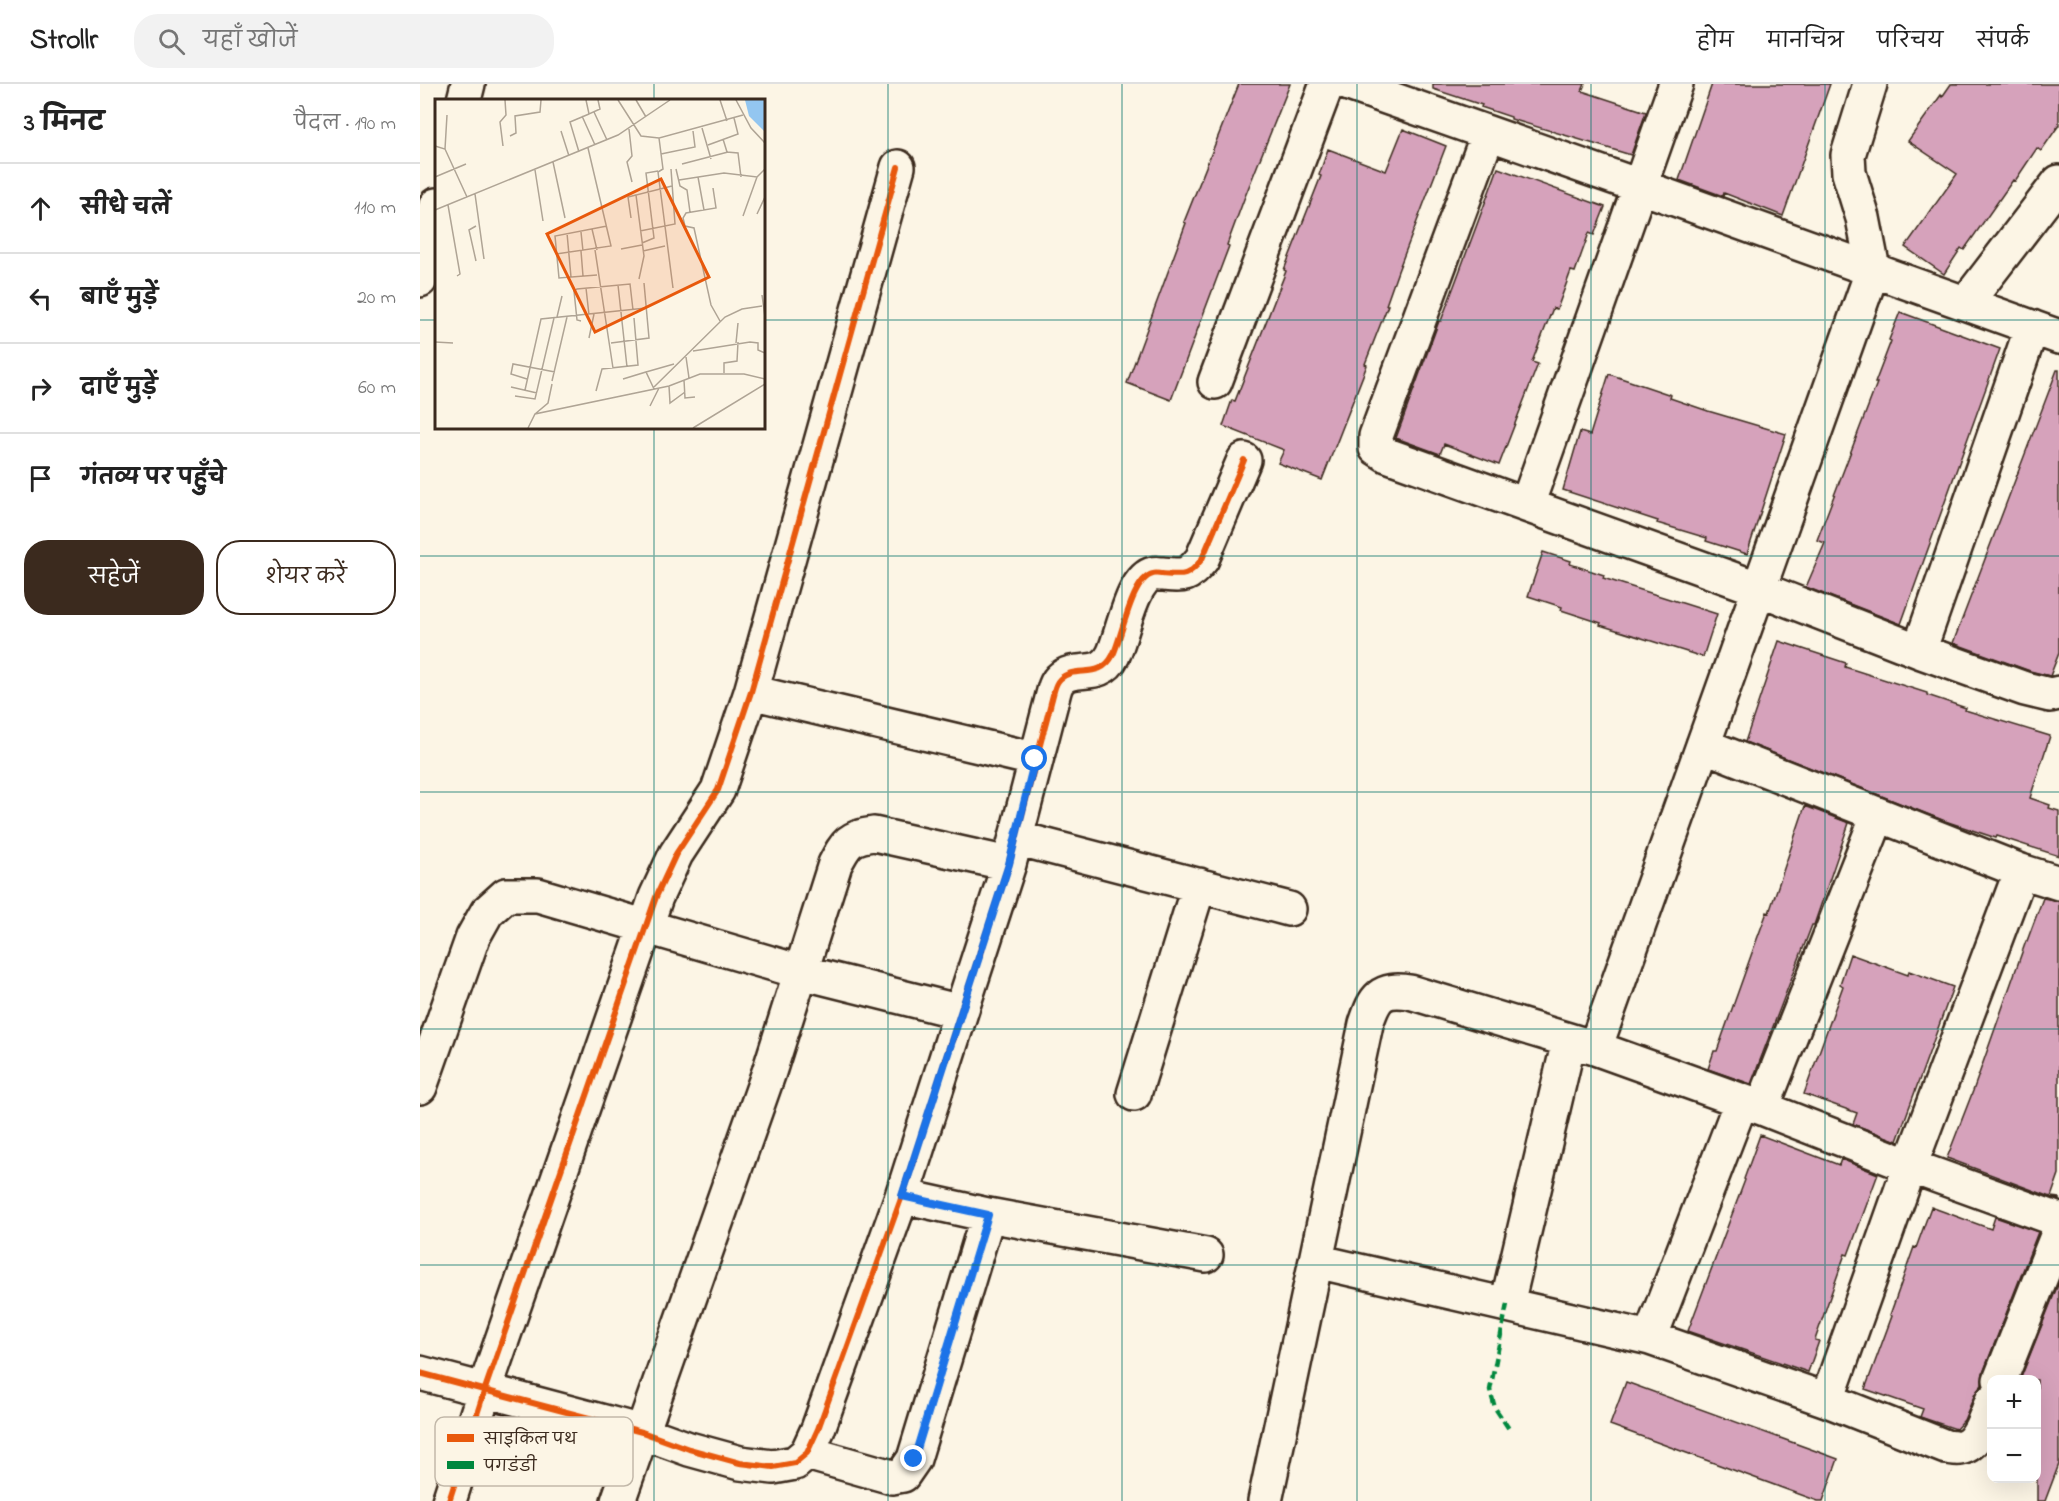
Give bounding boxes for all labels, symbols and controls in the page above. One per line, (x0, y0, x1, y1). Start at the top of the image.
search box (134, 14, 554, 68)
text: Strollr (30, 21, 98, 62)
icon: search (155, 25, 188, 58)
text: यहाँ खोजें (203, 26, 297, 58)
text: होम (1697, 27, 1734, 57)
text: मानचित्र (1767, 27, 1844, 57)
text: परिचय (1877, 27, 1943, 57)
text: संपर्क (1976, 27, 2029, 57)
inset map (435, 99, 765, 429)
text: 3 मिनट (24, 105, 104, 143)
text: पैदल · 190 m (294, 110, 396, 139)
icon: ahead (24, 192, 57, 225)
text: सीधे चलें (81, 193, 171, 225)
text: 110 m (354, 194, 396, 223)
icon: left (24, 282, 57, 315)
text: बाएँ मुड़ें (81, 283, 158, 315)
text: 20 m (357, 284, 396, 313)
icon: right (24, 372, 57, 405)
text: दाएँ मुड़ें (81, 373, 157, 405)
text: 60 m (358, 374, 396, 403)
icon: arrive (24, 462, 57, 495)
text: गंतव्य पर पहुँचे (81, 463, 226, 495)
button: सहेजें (24, 540, 204, 615)
button: शेयर करें (216, 540, 396, 615)
route start (1021, 745, 1047, 771)
map controls (1987, 1375, 2041, 1483)
button: + (1987, 1375, 2041, 1429)
legend (435, 1417, 633, 1486)
text: साइकिल पथ (483, 1427, 578, 1452)
button: − (1987, 1429, 2041, 1483)
route end (900, 1445, 926, 1471)
text: पगडंडी (483, 1454, 538, 1479)

